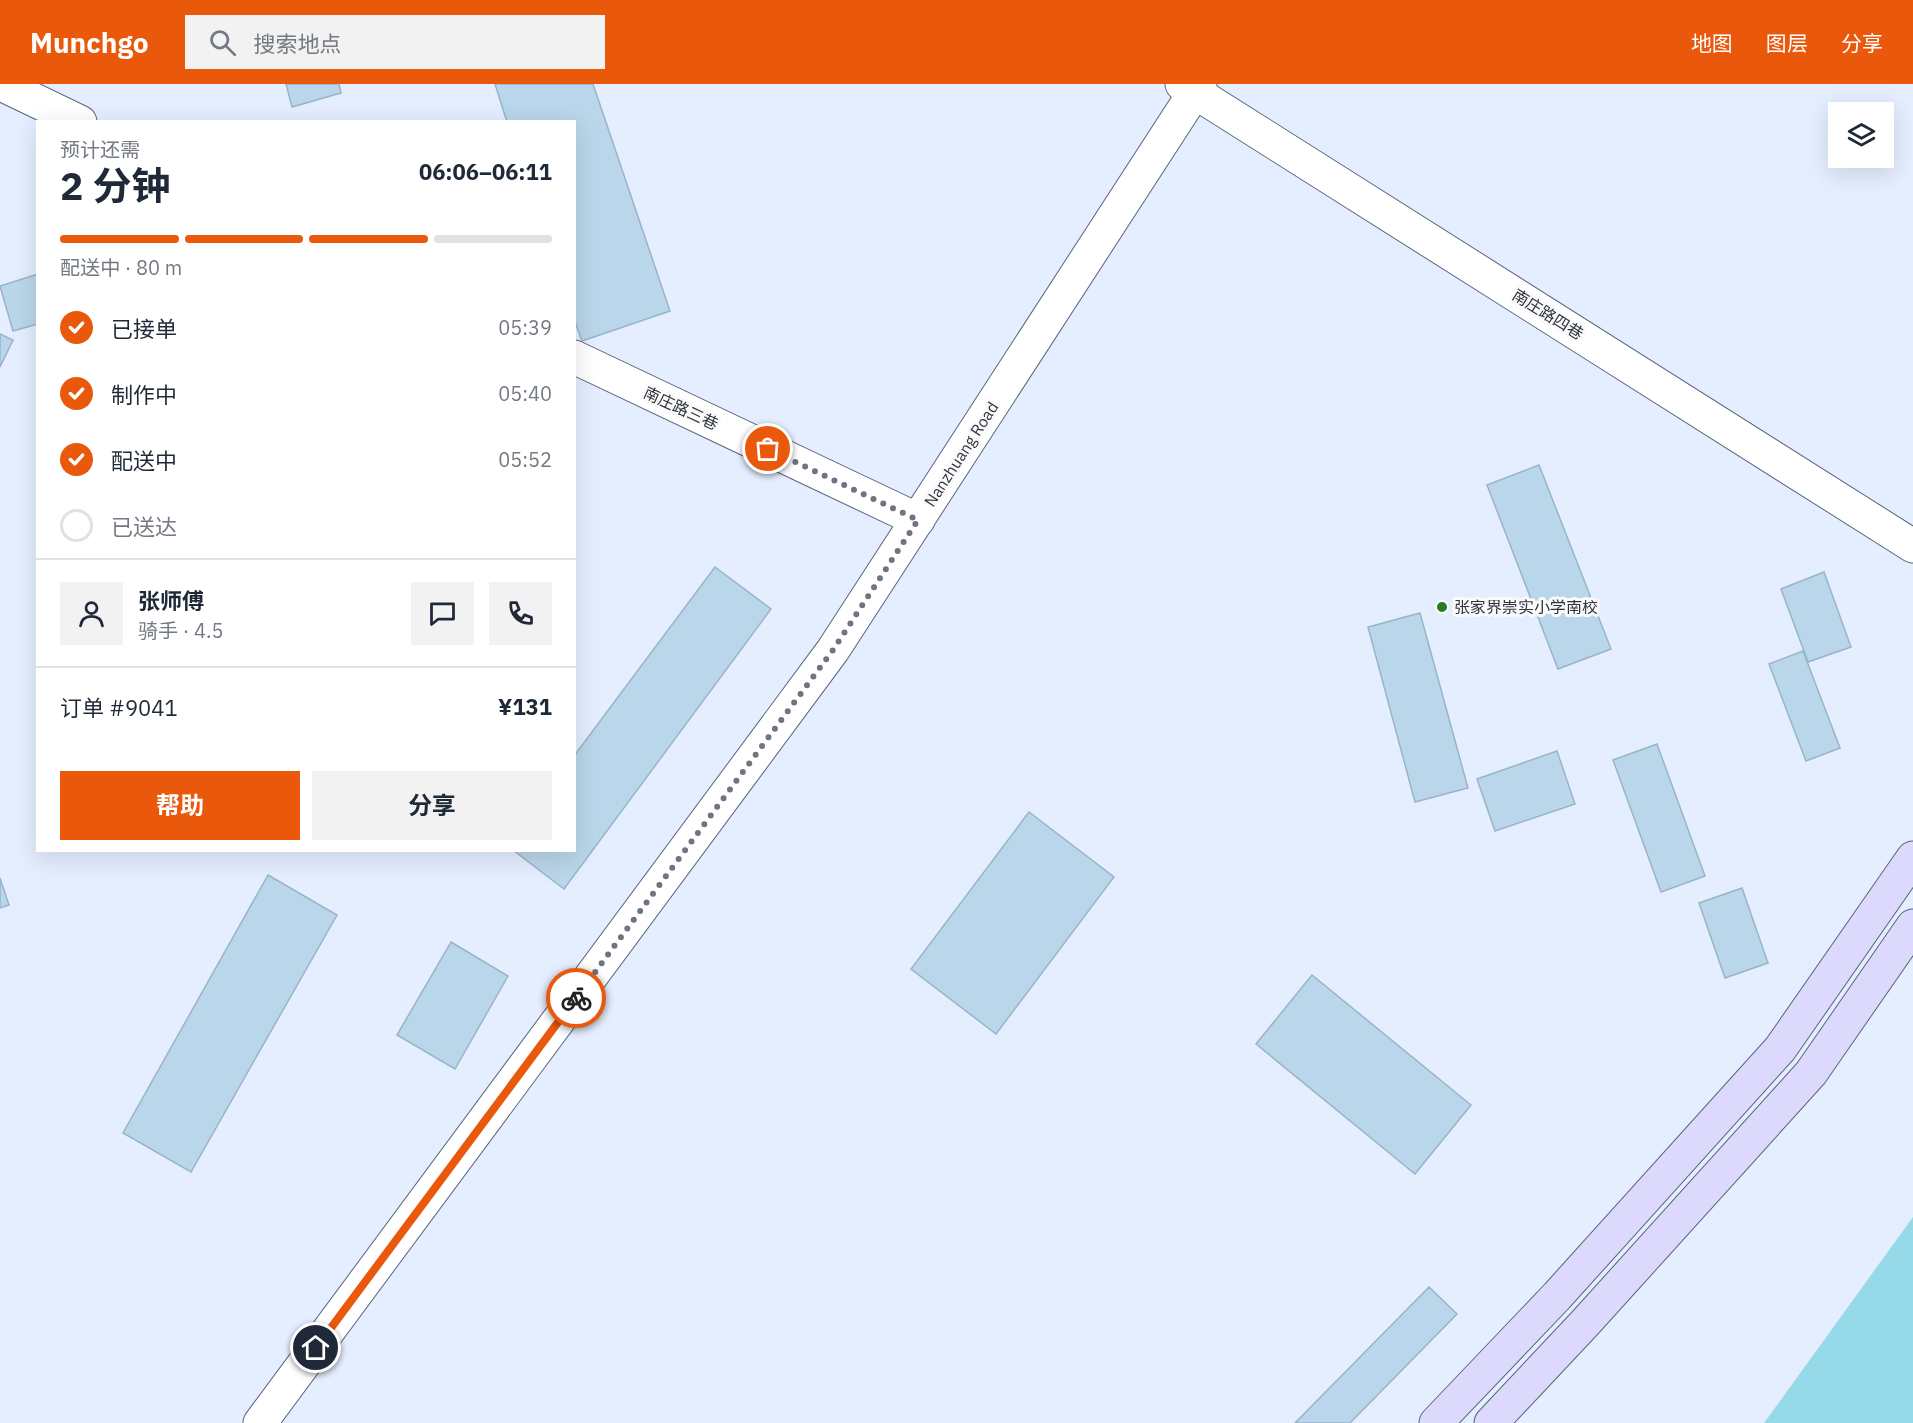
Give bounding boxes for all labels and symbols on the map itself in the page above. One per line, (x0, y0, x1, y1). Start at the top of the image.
street label: 南庄路四巷 (1509, 284, 1587, 344)
street label: 南庄路三巷 (641, 382, 721, 434)
street label: Nanzhuang Road (920, 398, 1002, 510)
pin (742, 423, 793, 474)
place label: 张家界崇实小学南校 (1454, 597, 1598, 617)
marker: 张家界崇实小学南校 (1435, 600, 1449, 614)
courier (546, 968, 606, 1028)
pin (290, 1322, 341, 1373)

